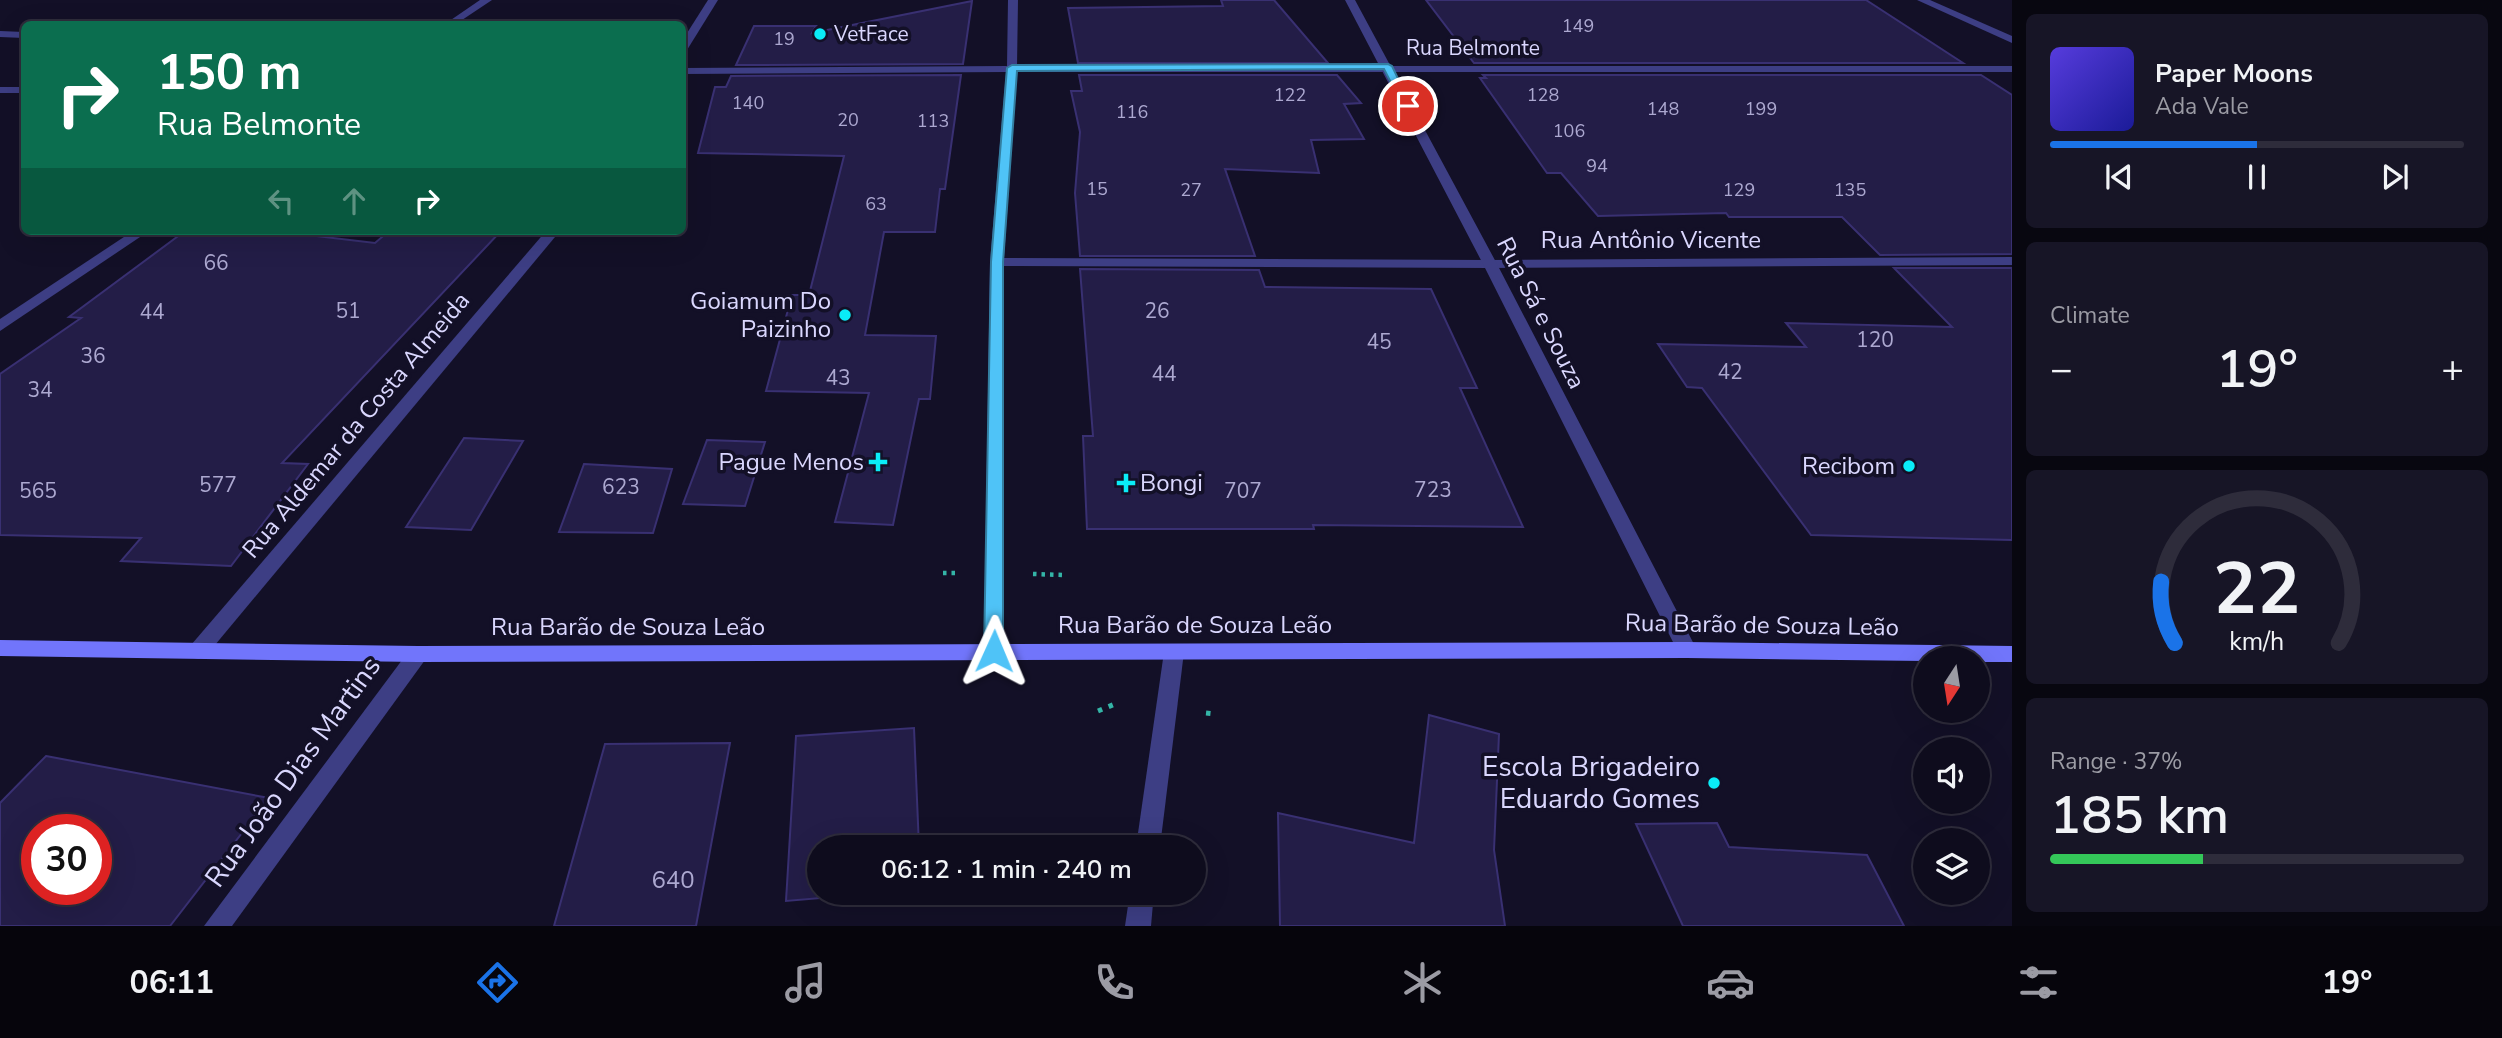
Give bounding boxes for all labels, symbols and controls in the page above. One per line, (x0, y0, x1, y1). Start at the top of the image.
house number: 149 (1562, 14, 1594, 38)
place label: VetFace (833, 20, 909, 48)
marker: VetFace (812, 26, 828, 42)
house number: 19 (773, 27, 795, 51)
street label: Rua Belmonte (1406, 34, 1540, 62)
text: 150 m (157, 39, 301, 106)
icon: right (42, 49, 133, 140)
text: Paper Moons (2155, 56, 2313, 91)
pin (1378, 76, 1438, 136)
house number: 122 (1274, 83, 1306, 107)
house number: 128 (1527, 83, 1559, 107)
icon: arrive (1389, 87, 1427, 125)
house number: 140 (732, 91, 764, 115)
text: Ada Vale (2155, 91, 2249, 122)
house number: 148 (1647, 97, 1679, 121)
house number: 199 (1745, 97, 1777, 121)
house number: 116 (1116, 100, 1148, 124)
text: Rua Belmonte (157, 103, 361, 146)
house number: 20 (837, 108, 859, 132)
house number: 113 (917, 109, 949, 133)
house number: 106 (1553, 119, 1585, 143)
house number: 94 (1586, 154, 1608, 178)
icon: previous (2100, 158, 2138, 196)
icon: pause (2238, 158, 2276, 196)
icon: next (2376, 158, 2414, 196)
house number: 15 (1086, 177, 1108, 201)
house number: 27 (1180, 178, 1202, 202)
house number: 129 (1723, 178, 1755, 202)
house number: 135 (1834, 178, 1866, 202)
icon: left (262, 182, 300, 220)
icon: ahead (335, 182, 373, 220)
icon: right (408, 182, 446, 220)
house number: 63 (865, 192, 887, 216)
street label: Rua Antônio Vicente (1541, 224, 1761, 256)
street label: Rua Sá e Souza (1489, 232, 1593, 394)
house number: 66 (203, 249, 229, 277)
street label: Rua Aldemar da Costa Almeida (235, 285, 477, 565)
place label: Goiamum Do Paizinho (690, 285, 831, 345)
house number: 51 (335, 297, 361, 325)
house number: 26 (1144, 297, 1170, 325)
house number: 44 (139, 298, 165, 326)
text: Climate (2050, 300, 2130, 331)
marker: Goiamum Do Paizinho (837, 307, 853, 323)
house number: 120 (1856, 326, 1894, 354)
house number: 45 (1366, 328, 1392, 356)
text: 19° (2216, 334, 2298, 405)
house number: 36 (80, 342, 106, 370)
text: − (2050, 344, 2073, 395)
text: + (2441, 344, 2464, 395)
house number: 42 (1717, 358, 1743, 386)
house number: 44 (1151, 360, 1177, 388)
house number: 43 (825, 364, 851, 392)
house number: 34 (27, 376, 53, 404)
place label: Pague Menos (718, 446, 864, 478)
place label: Recibom (1802, 450, 1895, 482)
marker: Pague Menos (870, 454, 886, 470)
marker: Recibom (1901, 458, 1917, 474)
place label: Bongi (1140, 467, 1203, 499)
house number: 577 (199, 471, 237, 499)
house number: 623 (602, 473, 640, 501)
marker: Bongi (1118, 475, 1134, 491)
house number: 723 (1414, 476, 1452, 504)
house number: 565 (19, 477, 57, 505)
house number: 707 (1224, 477, 1262, 505)
text: 22 (2213, 539, 2301, 639)
street label: Rua Barão de Souza Leão (1625, 607, 1899, 643)
street label: Rua Barão de Souza Leão (1058, 609, 1332, 641)
street label: Rua Barão de Souza Leão (491, 611, 765, 643)
position arrow (957, 614, 1031, 688)
text: km/h (2229, 625, 2285, 659)
north arrow (1913, 646, 1990, 723)
map controls (1913, 646, 1990, 905)
street label: Rua João Dias Martins (196, 649, 390, 895)
button: sound (1913, 737, 1990, 814)
text: Range · 37% (2050, 746, 2182, 777)
place label: Escola Brigadeiro Eduardo Gomes (1482, 748, 1700, 818)
marker: Escola Brigadeiro Eduardo Gomes (1706, 775, 1722, 791)
text: 185 km (2050, 780, 2229, 851)
speed limit sign: 30 (21, 814, 112, 905)
button: layers (1913, 828, 1990, 905)
text: 06:12 · 1 min · 240 m (881, 852, 1132, 887)
house number: 640 (651, 864, 695, 896)
icon: directions (473, 958, 522, 1007)
icon: music (781, 958, 830, 1007)
icon: phone (1090, 958, 1139, 1007)
icon: climate (1398, 958, 1447, 1007)
icon: car (1706, 958, 1755, 1007)
icon: filters (2014, 958, 2063, 1007)
text: 06:11 (130, 961, 214, 1004)
text: 19° (2322, 961, 2372, 1004)

